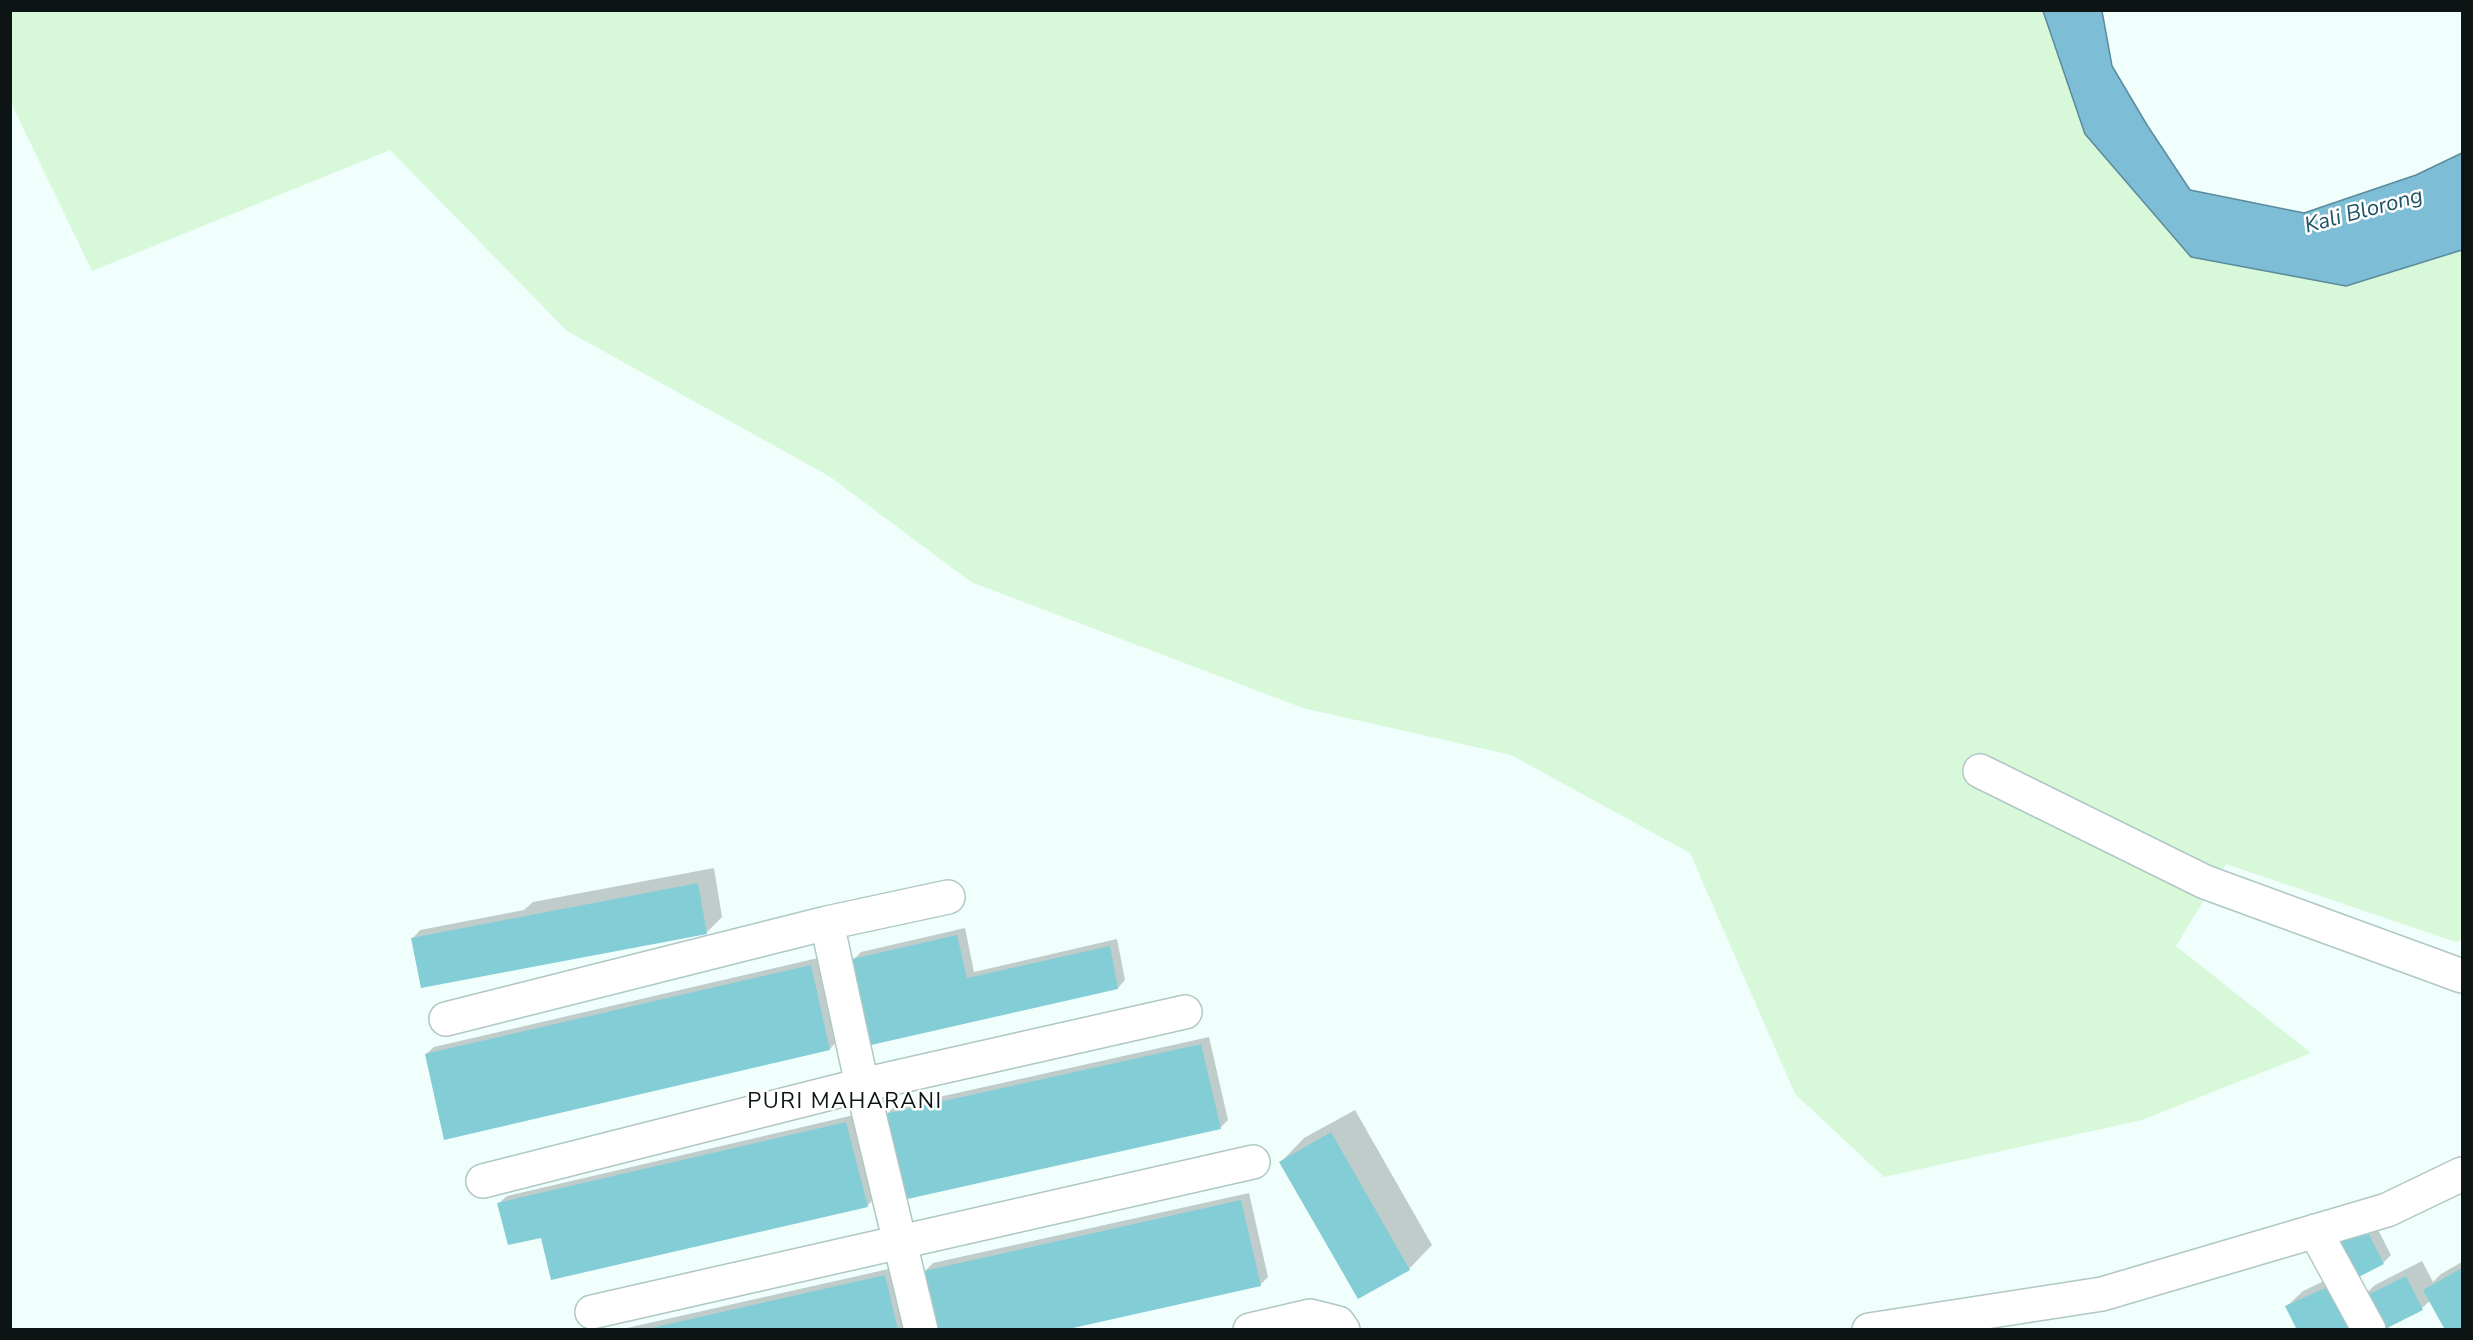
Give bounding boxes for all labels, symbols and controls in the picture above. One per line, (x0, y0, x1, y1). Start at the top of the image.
water label: Kali Blorong (2302, 184, 2426, 240)
district label: PURI MAHARANI (747, 1090, 943, 1116)

